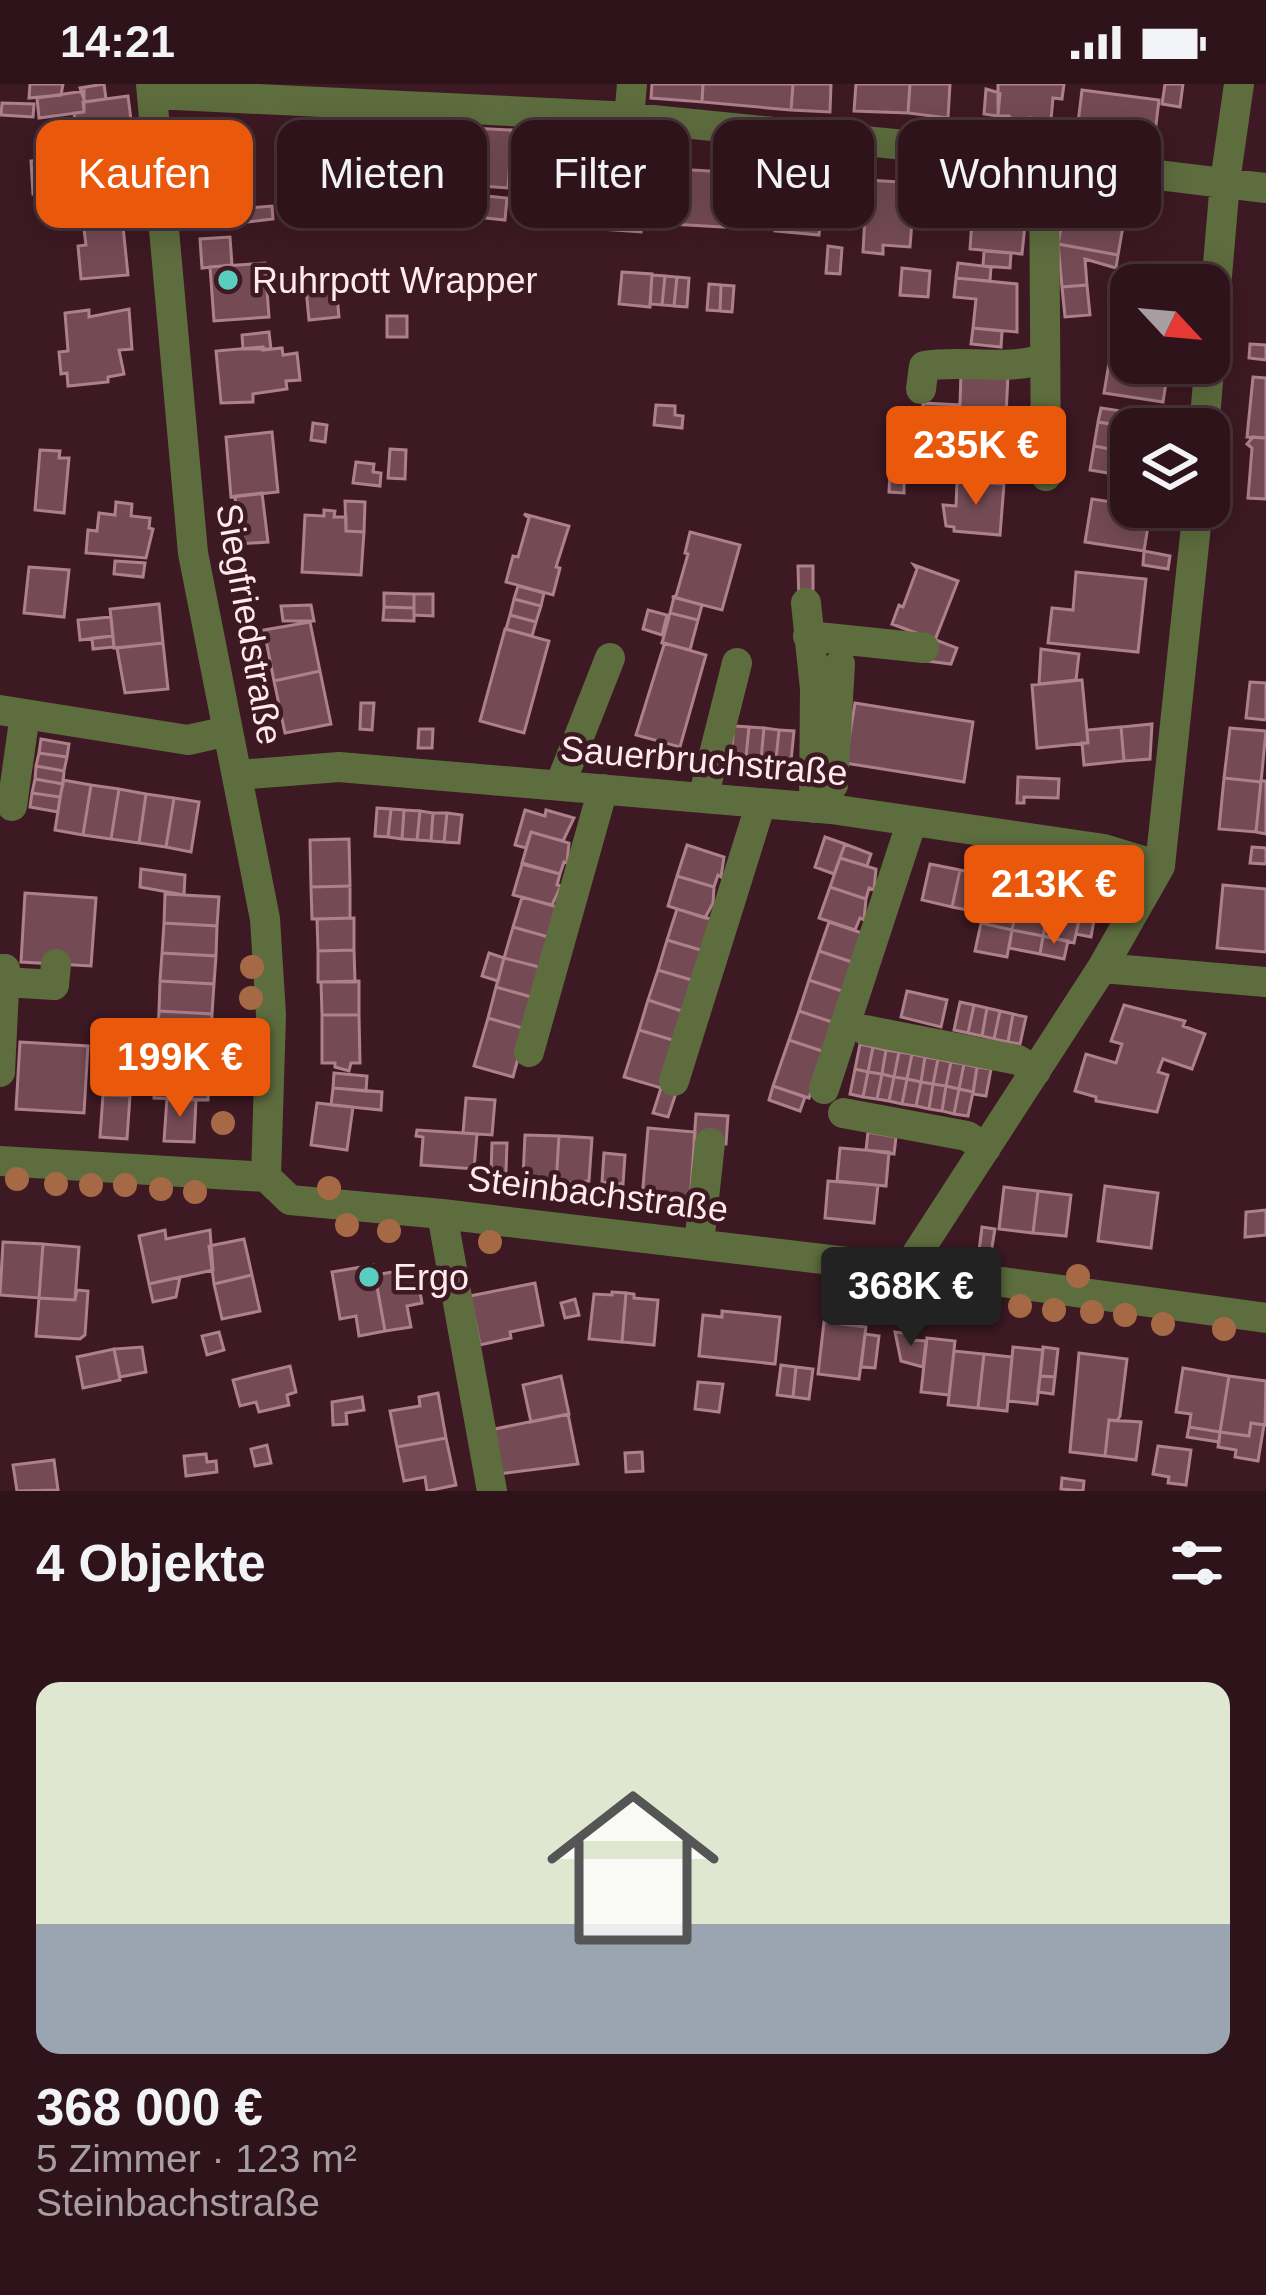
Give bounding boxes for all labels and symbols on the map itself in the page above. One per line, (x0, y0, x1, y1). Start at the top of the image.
place label: Ruhrpott Wrapper (252, 260, 537, 301)
north arrow (1110, 264, 1230, 384)
marker: Ruhrpott Wrapper (215, 267, 241, 293)
pin: 235K € (878, 406, 1074, 508)
street label: Siegfriedstraße (208, 500, 291, 748)
street label: Sauerbruchstraße (559, 728, 849, 793)
pin: 213K € (956, 845, 1152, 947)
pin: 199K € (82, 1018, 278, 1120)
street label: Steinbachstraße (465, 1157, 731, 1230)
pin: 368K € (813, 1247, 1009, 1349)
place label: Ergo (393, 1257, 469, 1298)
marker: Ergo (356, 1264, 382, 1290)

